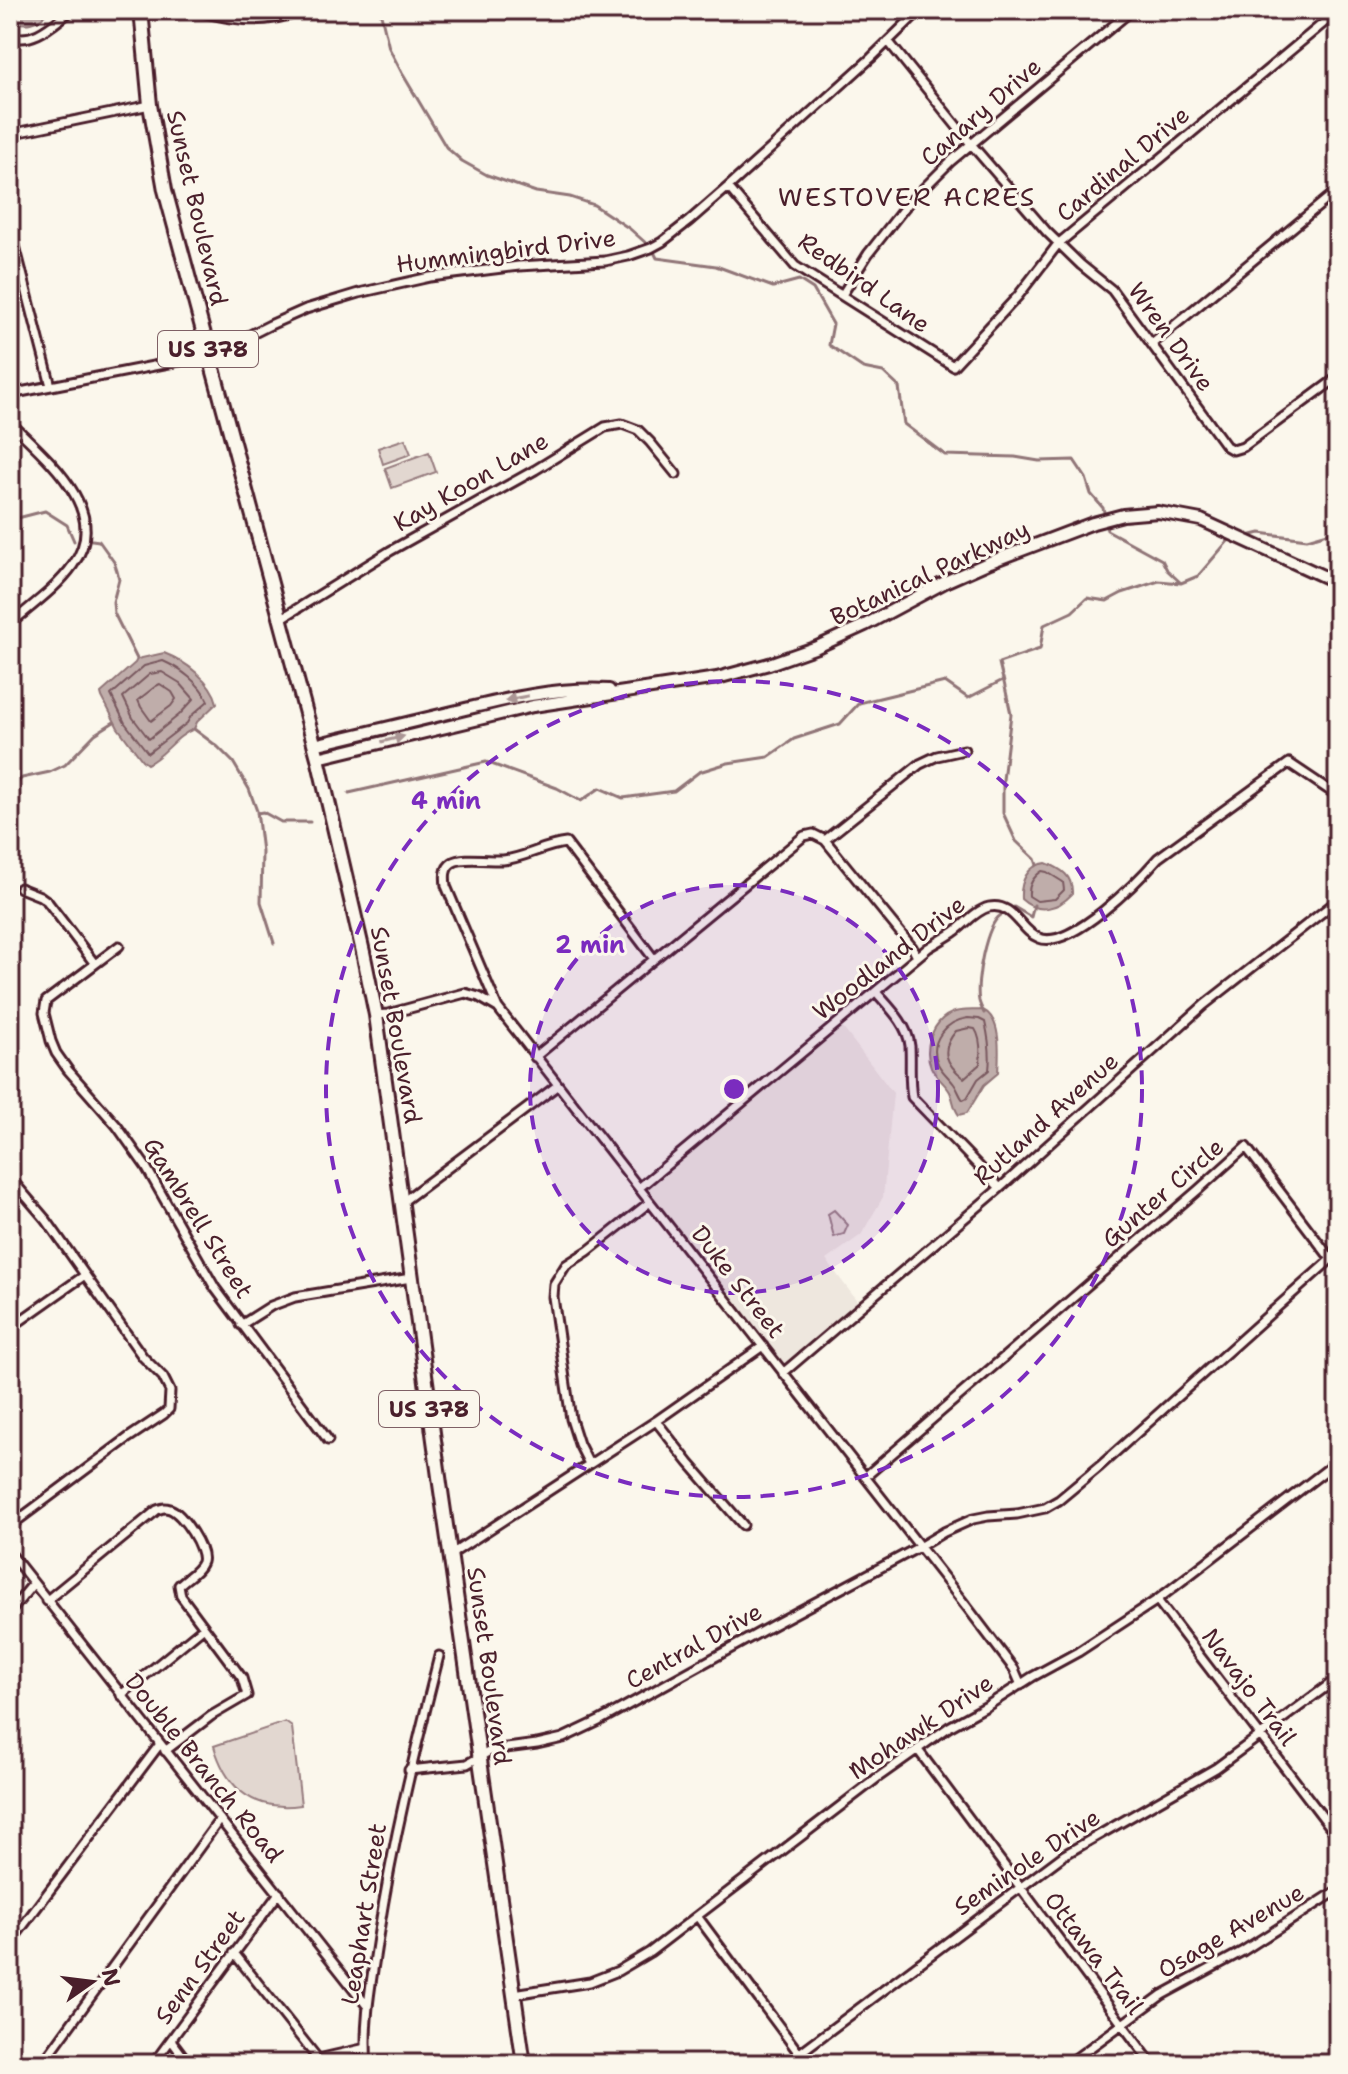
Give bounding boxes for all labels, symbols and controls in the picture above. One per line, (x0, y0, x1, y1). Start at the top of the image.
street label: Canary Drive (914, 51, 1048, 173)
street label: Cardinal Drive (1050, 99, 1196, 229)
street label: Sunset Boulevard (159, 107, 235, 309)
district label: WESTOVER ACRES (778, 179, 1036, 214)
street label: Hummingbird Drive (394, 222, 618, 280)
street label: Redbird Lane (792, 226, 936, 340)
street label: Wren Drive (1121, 276, 1221, 398)
road number: US 378 (158, 331, 258, 367)
street label: Kay Koon Lane (388, 425, 554, 539)
street label: Botanical Parkway (825, 513, 1035, 633)
one-way arrow (505, 692, 530, 705)
one-way arrow (381, 733, 406, 745)
text: 4 min (411, 785, 481, 817)
street label: Woodland Drive (806, 888, 972, 1028)
street label: Sunset Boulevard (363, 924, 429, 1126)
text: 2 min (555, 929, 625, 961)
street label: Rutland Avenue (967, 1045, 1125, 1193)
centre of rings (720, 1075, 748, 1103)
street label: Gambrell Street (136, 1131, 260, 1305)
street label: Gunter Circle (1095, 1131, 1231, 1255)
street label: Duke Street (684, 1219, 792, 1345)
road number: US 378 (379, 1391, 479, 1427)
street label: Sunset Boulevard (459, 1565, 519, 1767)
street label: Central Drive (620, 1595, 768, 1697)
street label: Navajo Trail (1194, 1622, 1304, 1753)
street label: Double Branch Road (118, 1667, 290, 1869)
street label: Mohawk Drive (842, 1667, 1000, 1787)
street label: Seminole Drive (948, 1801, 1106, 1923)
street label: Leaphart Street (334, 1821, 394, 2007)
street label: Osage Avenue (1152, 1876, 1310, 1986)
street label: Ottawa Trail (1037, 1885, 1151, 2022)
street label: Senn Street (148, 1903, 252, 2031)
north arrow (52, 1942, 132, 2022)
text: N (95, 1965, 127, 1989)

